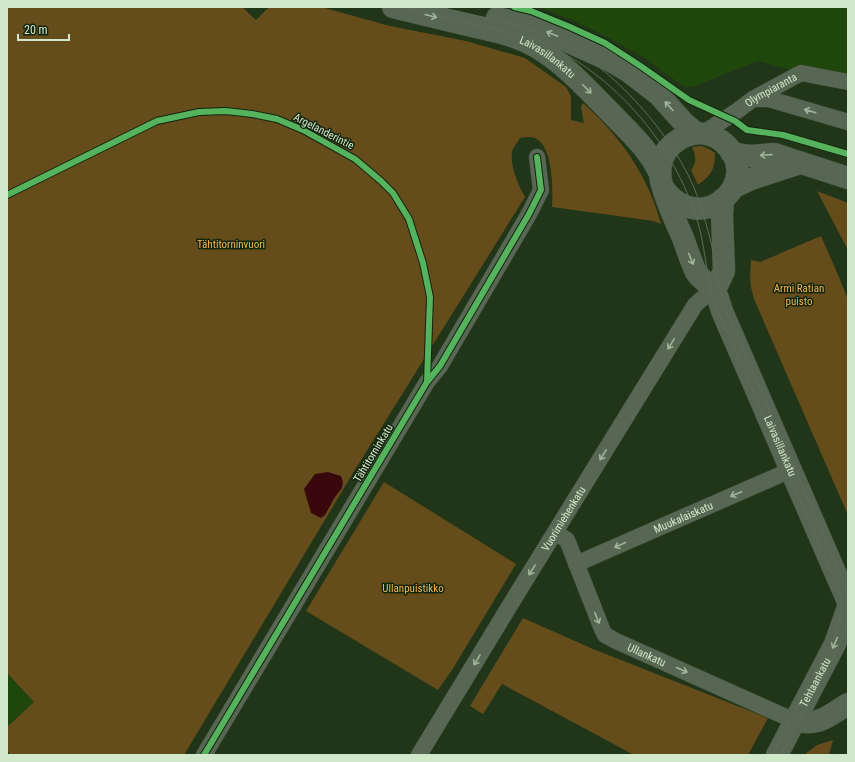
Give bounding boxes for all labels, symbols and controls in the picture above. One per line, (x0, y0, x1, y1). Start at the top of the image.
one-way arrow (424, 13, 437, 20)
scale bar (18, 16, 69, 42)
text: 20 m (24, 23, 48, 37)
one-way arrow (546, 30, 558, 38)
street label: Laivasillankatu (518, 34, 578, 81)
street label: Olympiaranta (742, 70, 799, 110)
one-way arrow (582, 84, 591, 94)
one-way arrow (664, 101, 673, 111)
one-way arrow (804, 107, 817, 114)
street label: Argelanderintie (291, 111, 356, 152)
one-way arrow (760, 151, 773, 158)
park label: Tähtitorninvuori (197, 238, 265, 251)
one-way arrow (688, 253, 695, 265)
park label: Armi Ratian puisto (774, 282, 824, 308)
one-way arrow (667, 338, 675, 349)
street label: Laivasillankatu (761, 413, 799, 478)
street label: Tähtitorninkatu (351, 422, 396, 485)
one-way arrow (599, 449, 607, 460)
street label: Vuorimiehenkatu (539, 484, 589, 553)
one-way arrow (731, 491, 743, 498)
street label: Muukalaiskatu (652, 499, 715, 536)
one-way arrow (615, 542, 627, 549)
one-way arrow (527, 564, 535, 576)
park label: Ullanpuistikko (382, 582, 444, 595)
one-way arrow (594, 611, 601, 623)
one-way arrow (831, 637, 838, 649)
street label: Ullankatu (625, 641, 668, 669)
one-way arrow (472, 654, 480, 666)
street label: Tehtaankatu (797, 656, 834, 709)
one-way arrow (675, 667, 687, 674)

